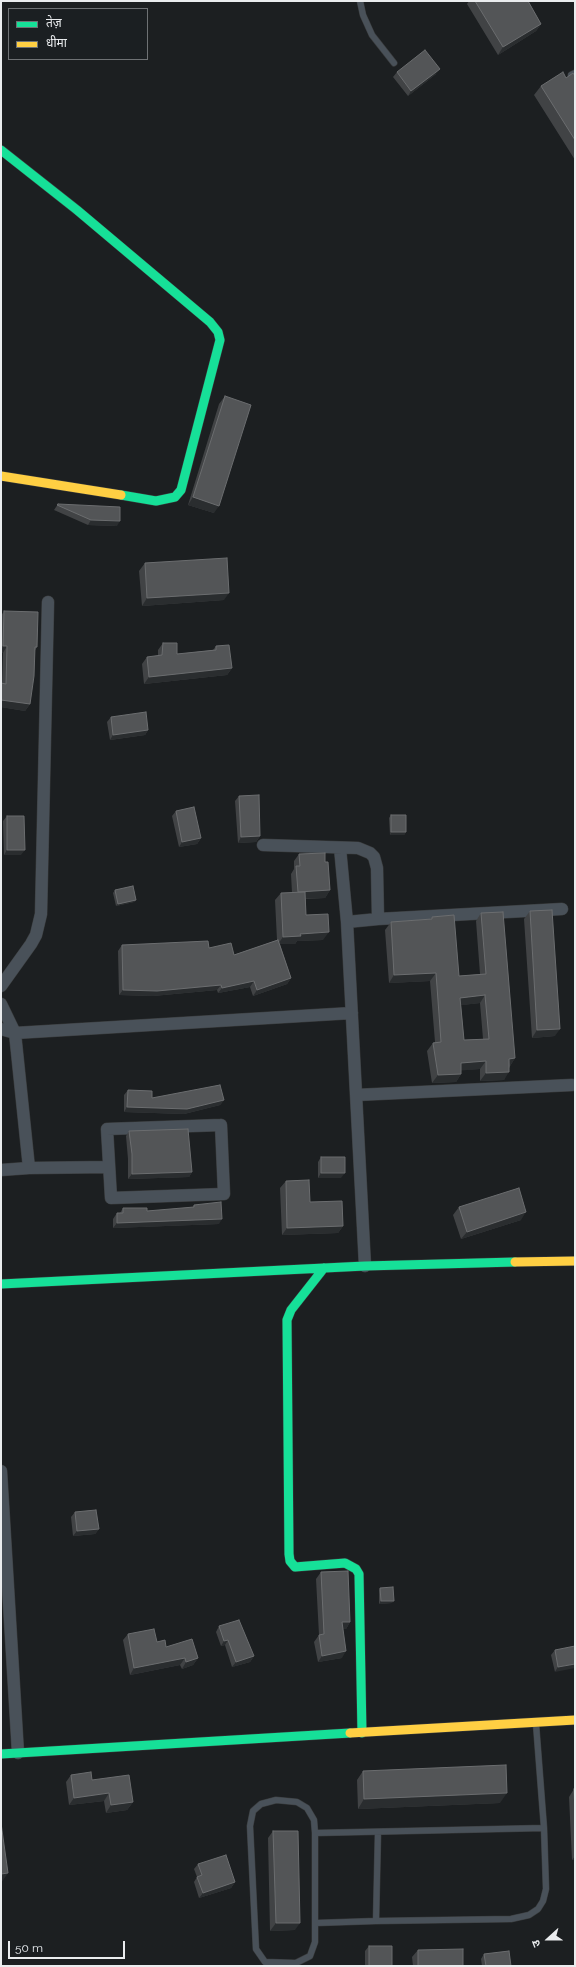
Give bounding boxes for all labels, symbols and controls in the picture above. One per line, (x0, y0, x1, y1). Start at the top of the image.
legend (8, 8, 148, 60)
text: तेज़ (46, 16, 62, 30)
text: धीमा (46, 36, 67, 50)
north arrow (528, 1919, 568, 1959)
scale bar (10, 1933, 127, 1959)
text: उ (529, 1938, 544, 1949)
text: 50 m (15, 1941, 43, 1955)

